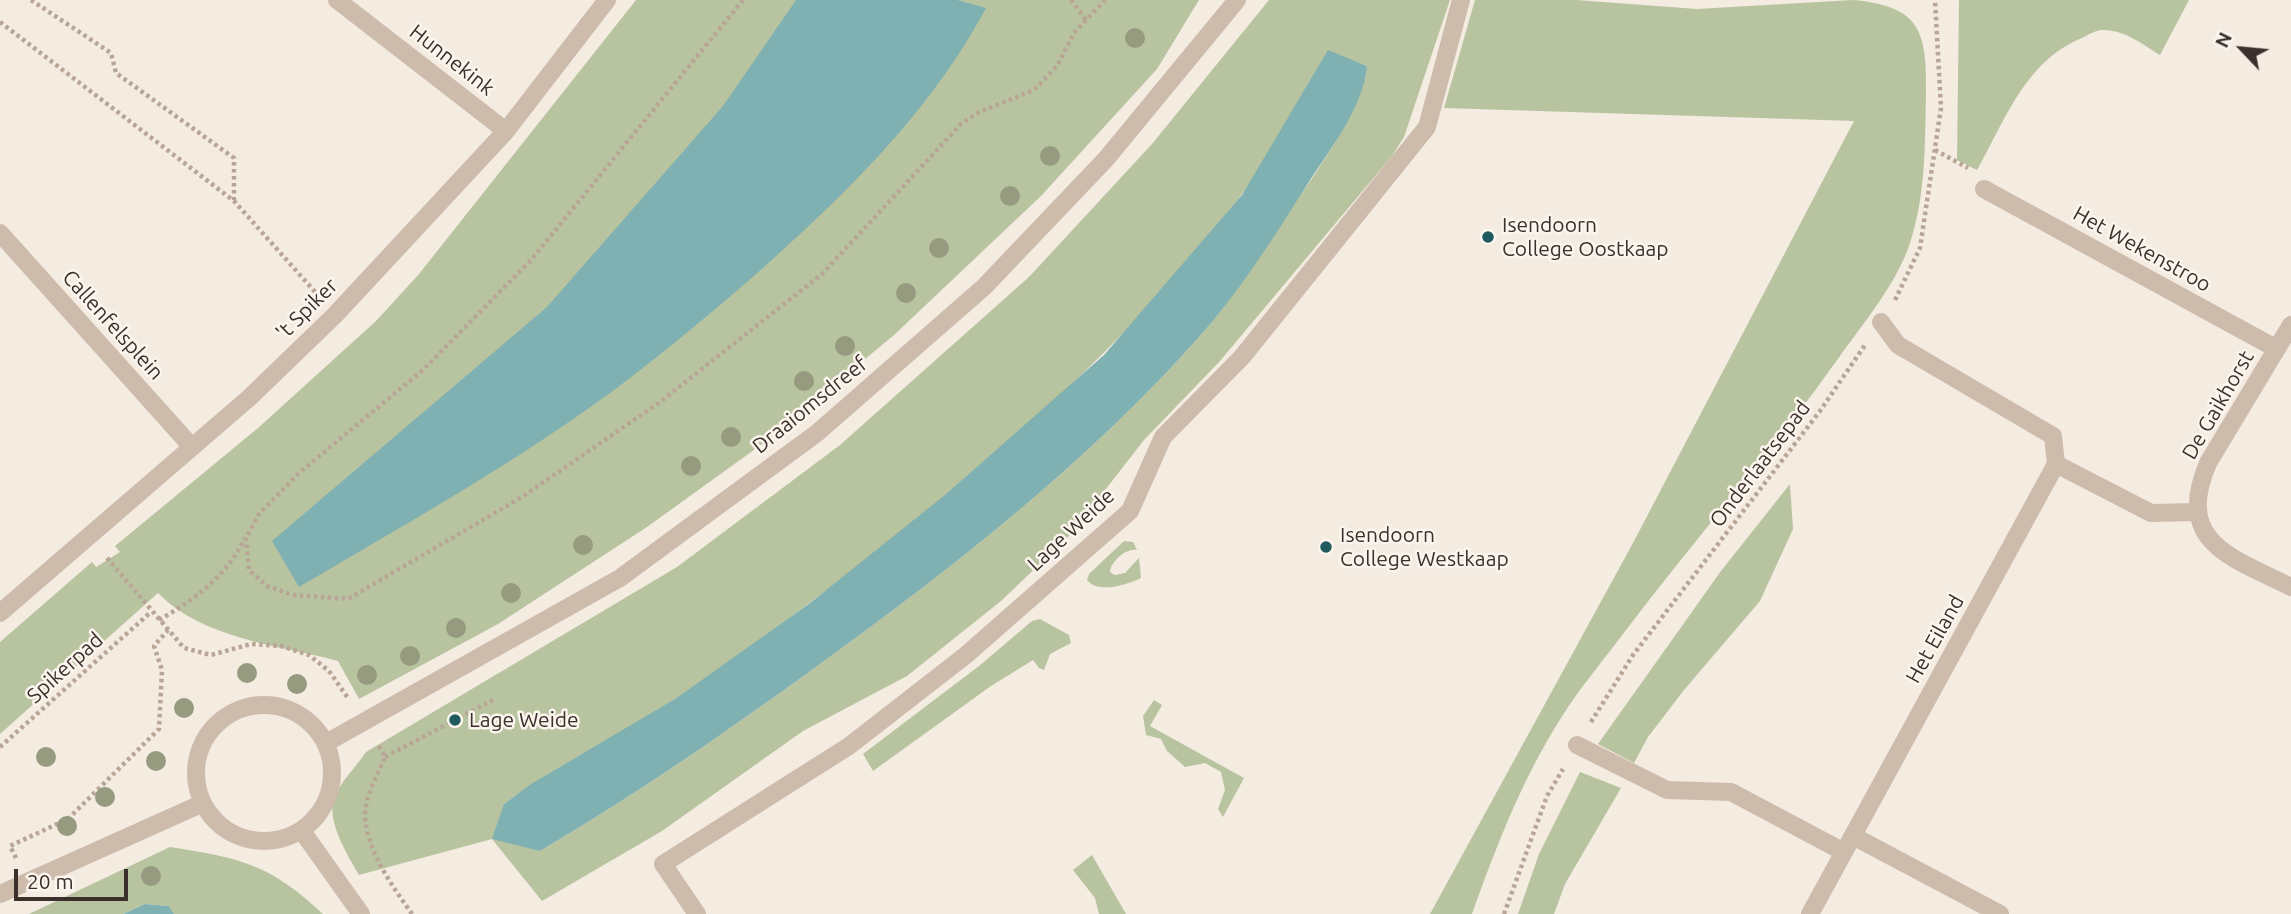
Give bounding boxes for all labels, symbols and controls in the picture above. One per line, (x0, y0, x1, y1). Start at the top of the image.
north arrow (2207, 14, 2277, 84)
street label: Hunnekink (405, 19, 499, 101)
text: N (2210, 29, 2236, 51)
street label: Het Wekenstroo (2069, 201, 2215, 297)
place label: Isendoorn College Oostkaap (1502, 212, 1669, 262)
marker: Isendoorn College Oostkaap (1480, 229, 1496, 245)
street label: Callenfelsplein (57, 265, 169, 385)
street label: 't Spiker (271, 273, 343, 345)
street label: De Gaikhorst (2177, 346, 2259, 464)
street label: Draaiomsdreef (748, 351, 872, 459)
street label: Onderlaatsepad (1704, 396, 1816, 532)
street label: Lage Weide (1022, 483, 1120, 577)
place label: Isendoorn College Westkaap (1340, 522, 1509, 572)
marker: Isendoorn College Westkaap (1318, 539, 1334, 555)
street label: Het Eiland (1901, 591, 1969, 687)
street label: Spikerpad (22, 627, 108, 709)
place label: Lage Weide (469, 707, 579, 733)
marker: Lage Weide (447, 712, 463, 728)
scale bar (18, 855, 131, 899)
text: 20 m (27, 869, 74, 893)

